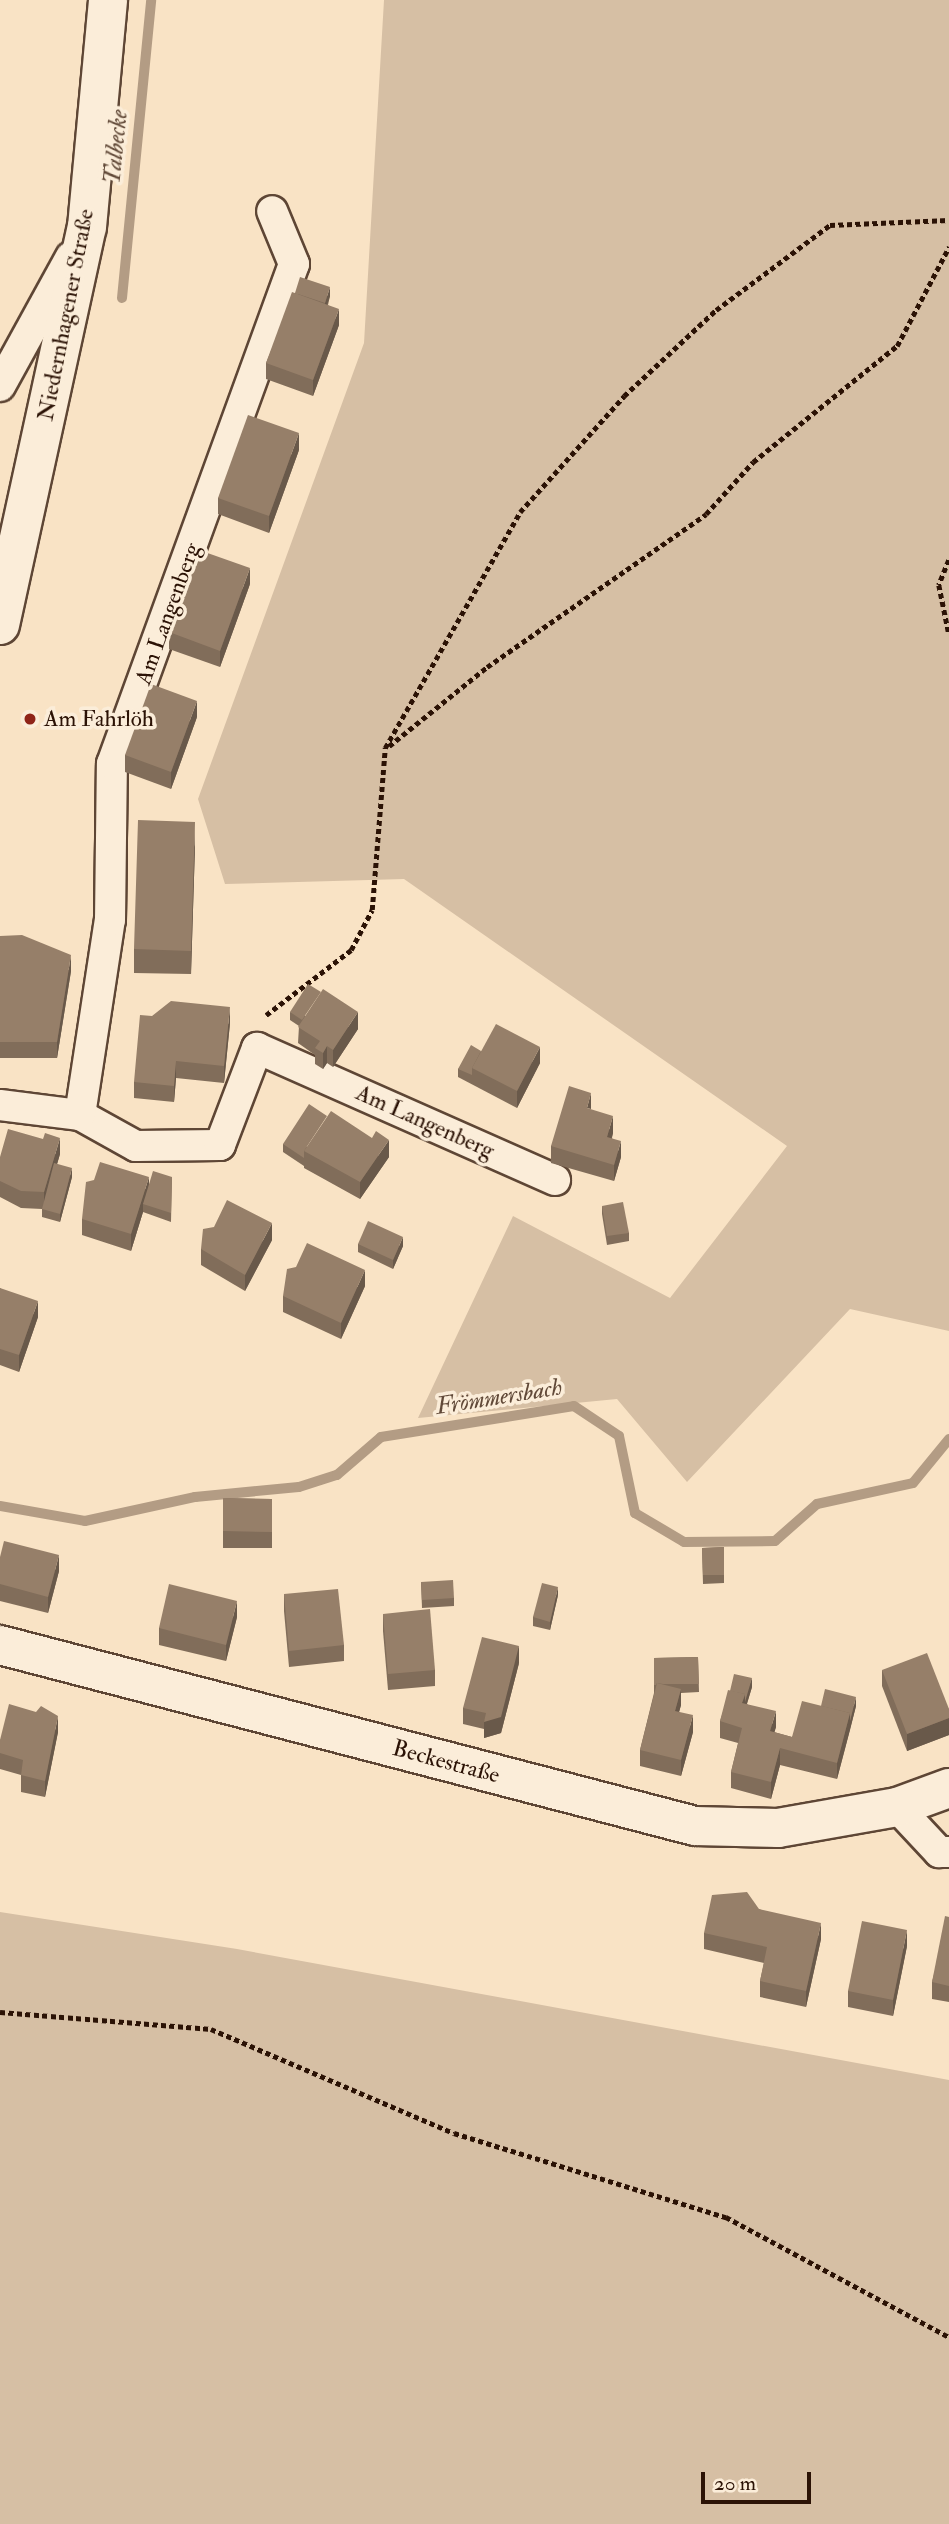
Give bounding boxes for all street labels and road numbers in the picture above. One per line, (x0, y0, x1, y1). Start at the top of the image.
street label: Niedernhagener Straße (32, 207, 100, 423)
street label: Am Langenberg (130, 539, 206, 689)
street label: Am Langenberg (351, 1079, 499, 1165)
street label: Beckestraße (389, 1734, 503, 1790)

